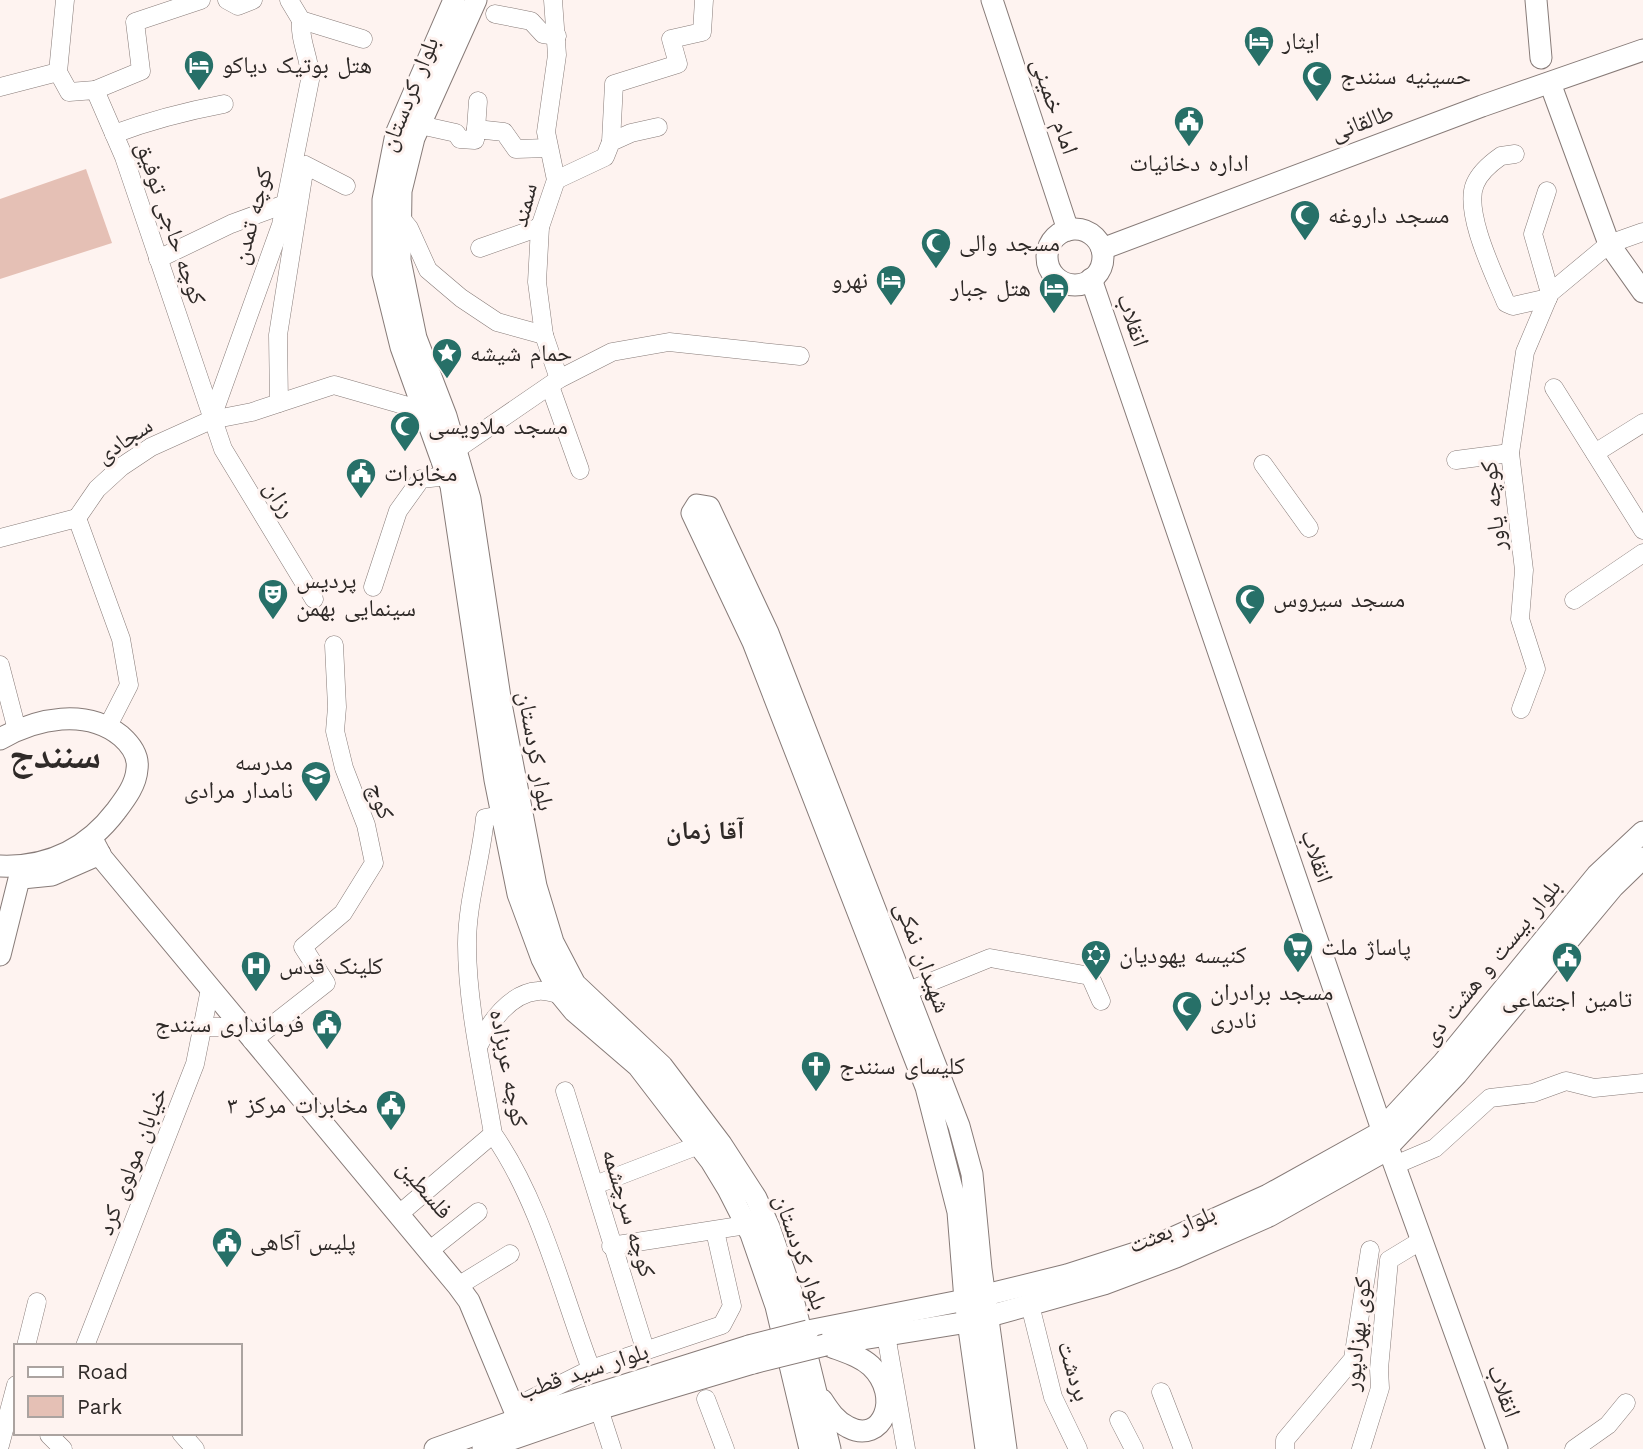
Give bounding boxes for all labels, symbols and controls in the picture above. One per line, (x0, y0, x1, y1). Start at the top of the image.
hotel icon: ایثار (1242, 24, 1276, 68)
place label: ایثار (1281, 27, 1320, 55)
street label: بلوار کردستان (373, 33, 445, 155)
hotel icon: هتل بوتیک دیاکو (182, 48, 216, 92)
place label: هتل بوتیک دیاکو (222, 51, 372, 79)
street label: امام خمینی (1024, 54, 1085, 158)
mosque icon: حسینیه سنندج (1300, 59, 1334, 103)
place label: حسینیه سنندج (1340, 62, 1471, 91)
street label: طالقانی (1326, 98, 1398, 146)
public building icon: اداره دخانیات (1172, 104, 1206, 148)
street label: کوچه حاجی توفیق (130, 138, 212, 308)
place label: اداره دخانیات (1129, 149, 1249, 177)
street label: کوچه تمدن (226, 164, 278, 267)
street label: سمند (505, 180, 543, 230)
mosque icon: مسجد داروغه (1288, 198, 1322, 242)
place label: مسجد داروغه (1328, 201, 1450, 229)
mosque icon: مسجد والی (919, 226, 953, 270)
place label: مسجد والی (959, 229, 1060, 257)
hotel icon: نهرو (874, 263, 908, 307)
place label: نهرو (831, 266, 868, 294)
hotel icon: هتل جبار (1037, 271, 1071, 315)
place label: هتل جبار (949, 274, 1031, 302)
street label: انقلاب (1111, 290, 1155, 350)
place icon: حمام شیشه (430, 336, 464, 380)
place label: حمام شیشه (470, 339, 572, 369)
mosque icon: مسجد ملاویسی (388, 409, 422, 453)
street label: سجادی (90, 411, 158, 469)
place label: مسجد ملاویسی (428, 412, 568, 440)
public building icon: مخابرات (344, 456, 378, 500)
place label: مخابرات (384, 459, 458, 487)
street label: کوچه یاور (1474, 460, 1512, 553)
street label: رزان (258, 475, 302, 523)
place label: پردیس سینمایی بهمن (296, 566, 416, 622)
theatre icon: پردیس سینمایی بهمن (256, 577, 290, 621)
mosque icon: مسجد سیروس (1233, 582, 1267, 626)
place label: مسجد سیروس (1273, 585, 1405, 613)
street label: بلوار کردستان (512, 689, 560, 813)
district label: سنندج (9, 733, 101, 779)
place label: مدرسه نامدار مرادی (184, 748, 293, 804)
school or university icon: مدرسه نامدار مرادی (299, 759, 333, 803)
street label: کوچ (361, 779, 400, 823)
district label: آقا زمان (666, 815, 745, 846)
street label: انقلاب (1295, 826, 1339, 886)
street label: بلوار بیست و هشت دی (1415, 873, 1567, 1051)
street label: شهیدان نمکی (889, 897, 957, 1017)
supermarket icon: پاساژ ملت (1281, 930, 1315, 974)
place label: پاساژ ملت (1321, 933, 1411, 961)
synagogue icon: کنیسه یهودیان (1079, 938, 1113, 982)
public building icon: تامین اجتماعی (1550, 940, 1584, 984)
place label: کنیسه یهودیان (1119, 941, 1247, 969)
hospital icon: کلینک قدس (239, 949, 273, 993)
place label: کلینک قدس (279, 952, 383, 980)
place label: مسجد برادران نادری (1210, 978, 1333, 1034)
place label: تامین اجتماعی (1502, 985, 1632, 1013)
mosque icon: مسجد برادران نادری (1170, 989, 1204, 1033)
public building icon: فرمانداری سنندج (310, 1007, 344, 1051)
street label: کوچه عربزاده (484, 1007, 534, 1129)
place label: فرمانداری سنندج (155, 1010, 304, 1039)
church icon: کلیسای سنندج (799, 1049, 833, 1093)
place label: کلیسای سنندج (839, 1052, 965, 1081)
street label: خیابان مولوی کرد (91, 1083, 173, 1239)
public building icon: مخابرات مرکز ۳ (374, 1088, 408, 1132)
place label: مخابرات مرکز ۳ (227, 1091, 368, 1119)
street label: کوچه سرچشمه (596, 1145, 662, 1281)
street label: فلسطین (392, 1154, 458, 1224)
street label: بلوار کردستان (768, 1190, 834, 1314)
street label: بلوار بعثت (1124, 1199, 1220, 1259)
public building icon: پلیس آکاهی (210, 1225, 244, 1269)
place label: پلیس آکاهی (250, 1228, 356, 1256)
street label: کوی بهزادپور (1337, 1276, 1377, 1393)
street label: بلوار سید قطب (514, 1337, 652, 1405)
street label: بردشت (1052, 1337, 1096, 1405)
legend (14, 1344, 242, 1435)
text: Road (77, 1359, 128, 1384)
street label: انقلاب (1481, 1360, 1527, 1422)
text: Park (77, 1394, 122, 1419)

